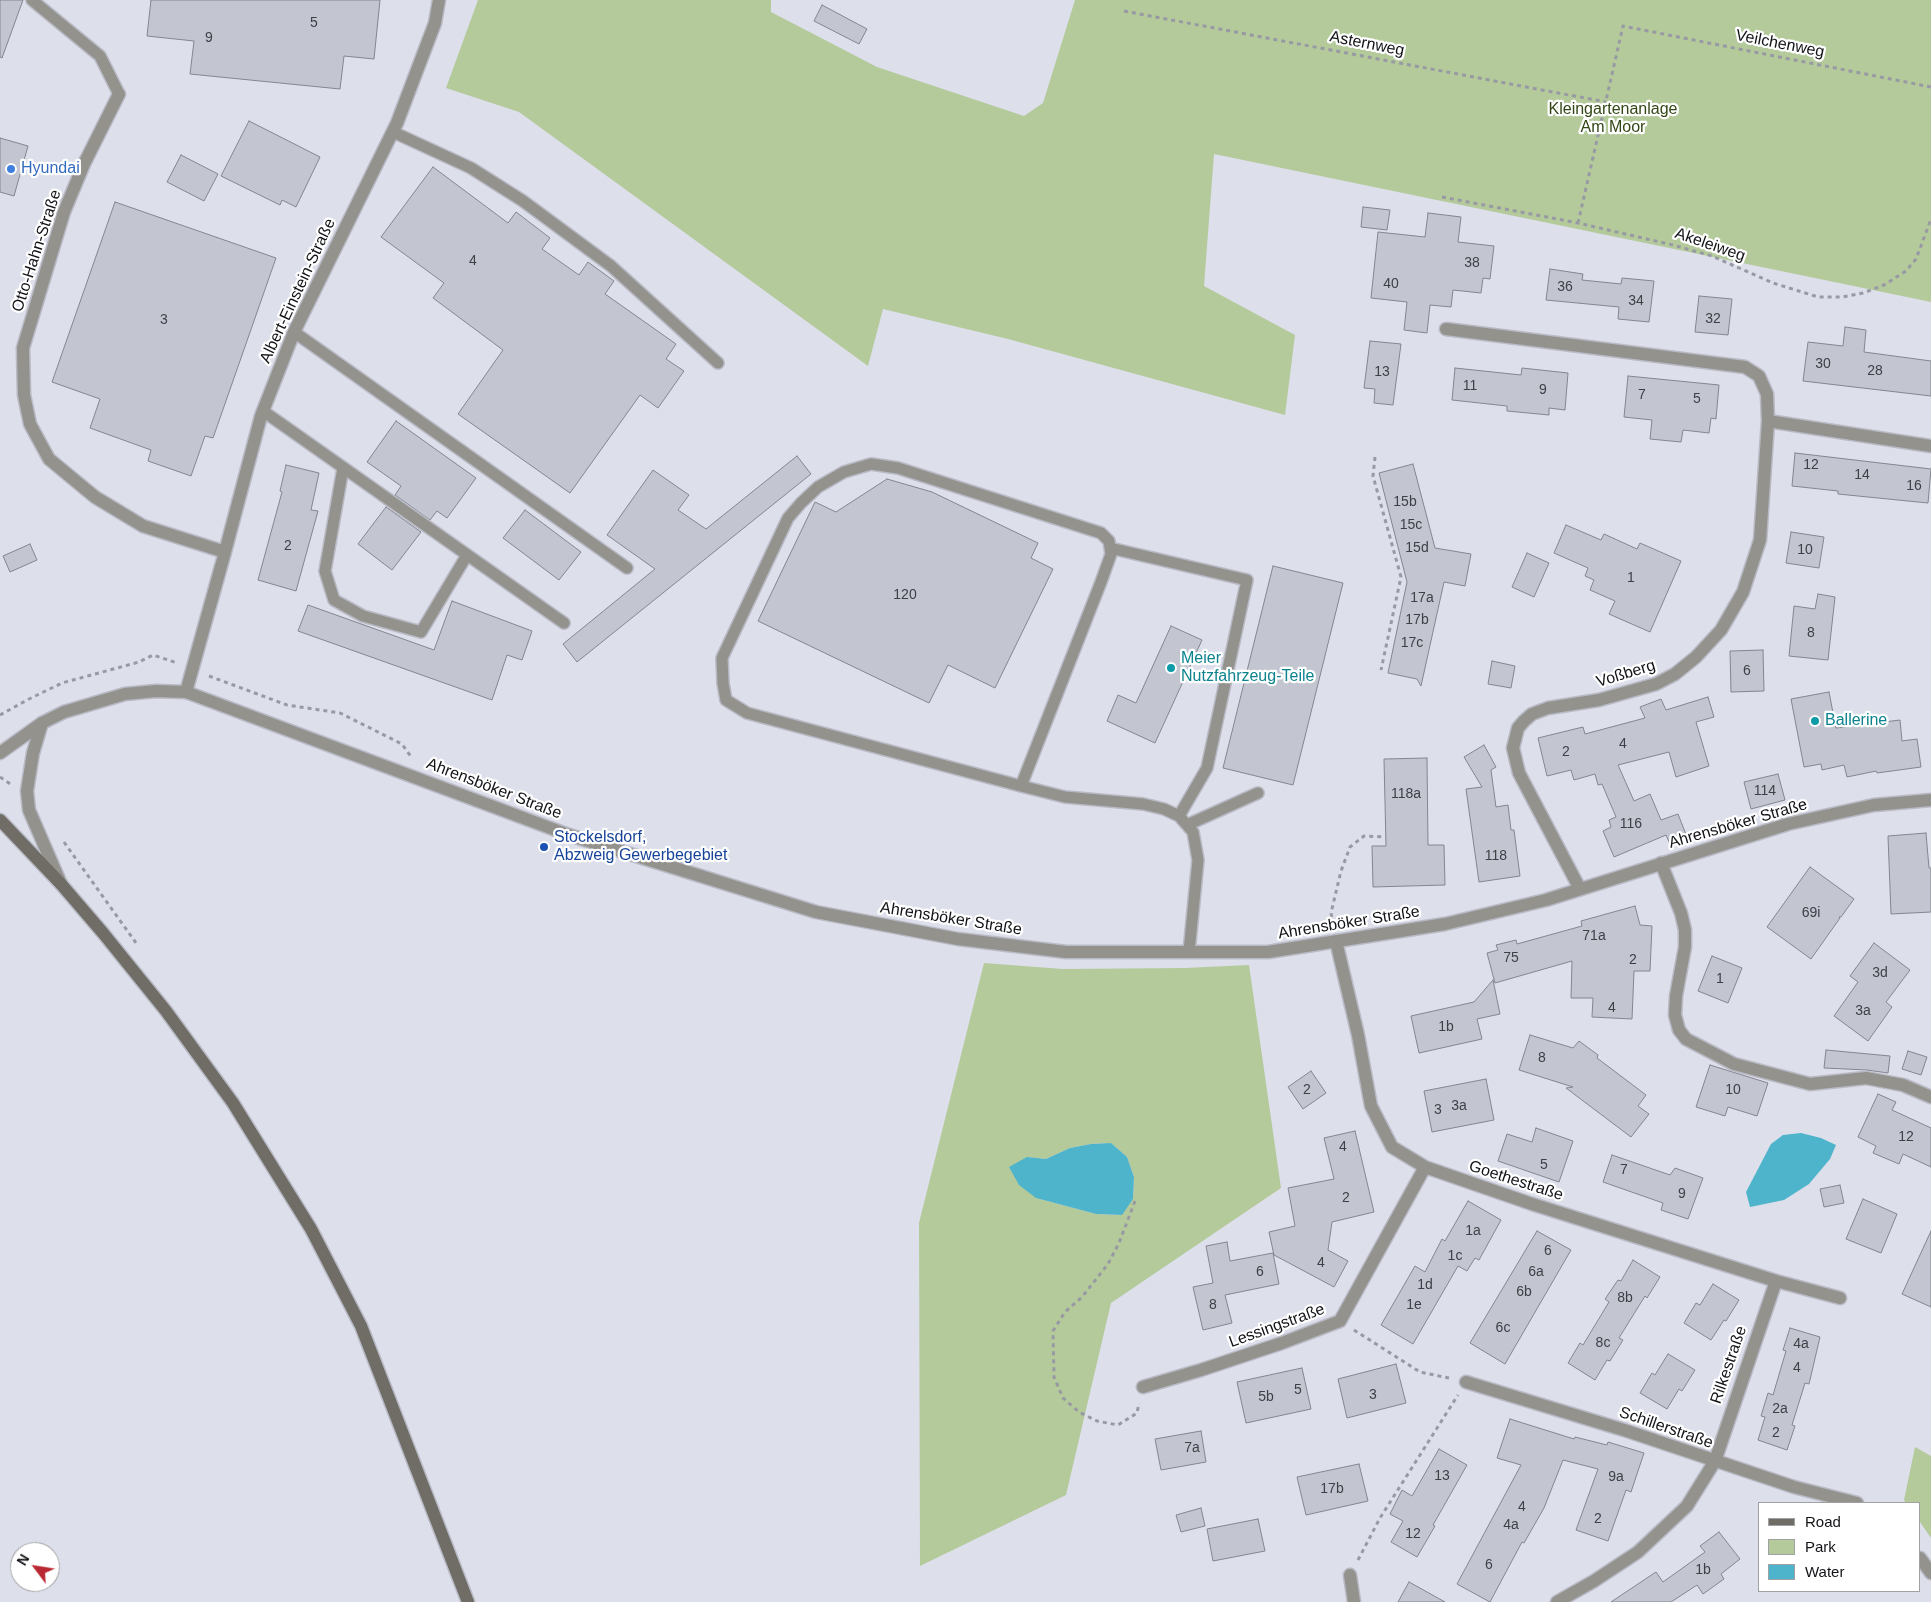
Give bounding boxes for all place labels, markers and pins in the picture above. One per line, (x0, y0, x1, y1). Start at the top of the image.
place label: Hyundai (21, 159, 80, 179)
marker: Hyundai (5, 163, 17, 175)
place label: Meier Nutzfahrzeug-Teile (1181, 649, 1314, 687)
marker: Meier Nutzfahrzeug-Teile (1165, 662, 1177, 674)
place label: Ballerine (1825, 711, 1887, 731)
marker: Ballerine (1809, 715, 1821, 727)
place label: Stockelsdorf, Abzweig Gewerbegebiet (554, 828, 727, 866)
marker: Stockelsdorf, Abzweig Gewerbegebiet (538, 841, 550, 853)

